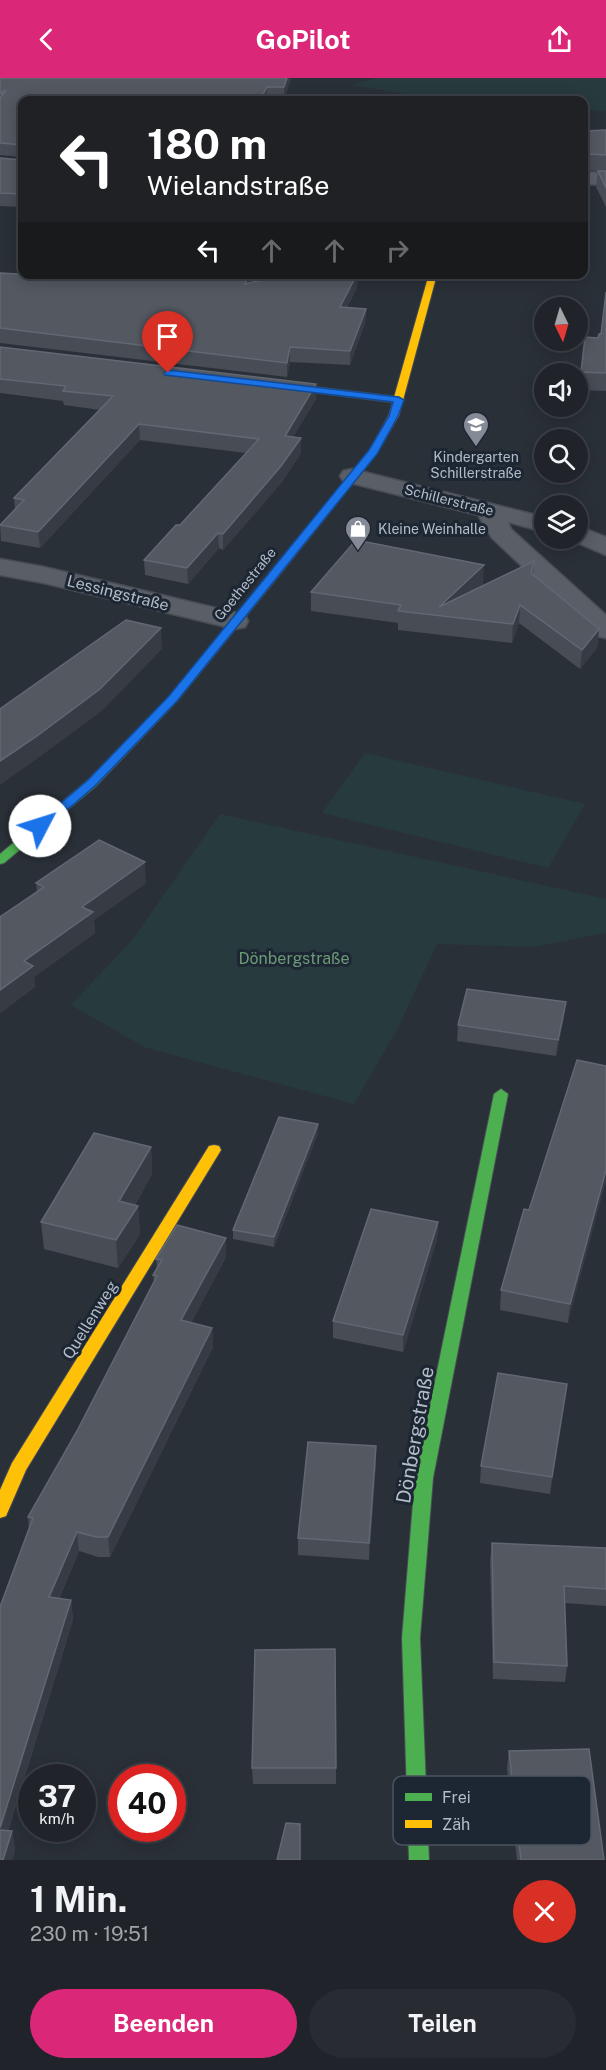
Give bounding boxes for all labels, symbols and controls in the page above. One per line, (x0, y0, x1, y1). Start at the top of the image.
icon: back (30, 23, 63, 56)
text: GoPilot (256, 23, 350, 55)
icon: share (543, 23, 576, 56)
text: 180 m (147, 119, 267, 168)
icon: left (48, 120, 126, 198)
text: Wielandstraße (147, 169, 329, 201)
icon: left (192, 234, 225, 267)
icon: ahead (255, 234, 288, 267)
icon: ahead (318, 234, 351, 267)
icon: right (381, 234, 414, 267)
north arrow (534, 297, 588, 351)
map controls (534, 297, 588, 549)
pin (142, 311, 193, 373)
icon: arrive (151, 320, 184, 353)
button: sound (534, 363, 588, 417)
school or university icon: Kindergarten Schillerstraße (461, 410, 491, 448)
button: search (534, 429, 588, 483)
place label: Kindergarten Schillerstraße (430, 449, 522, 481)
street label: Schillerstraße (403, 481, 495, 519)
button: layers (534, 495, 588, 549)
shop icon: Kleine Weinhalle (343, 514, 373, 552)
place label: Kleine Weinhalle (378, 521, 486, 537)
street label: Goethestraße (211, 544, 279, 624)
street label: Lessingstraße (65, 571, 171, 615)
position arrow (8, 794, 72, 858)
park label: Dönbergstraße (238, 949, 350, 968)
street label: Quellenweg (58, 1277, 122, 1363)
street label: Dönbergstraße (391, 1365, 439, 1505)
speed limit sign: 40 (108, 1764, 186, 1842)
legend (393, 1776, 591, 1845)
text: 37 (38, 1778, 76, 1814)
text: Frei (442, 1788, 471, 1807)
text: km/h (39, 1810, 75, 1827)
text: Zäh (442, 1815, 470, 1834)
text: 1 Min. (30, 1878, 127, 1920)
button: close (513, 1880, 576, 1943)
text: 230 m · 19:51 (30, 1922, 149, 1946)
button: Beenden (30, 1989, 297, 2058)
button: Teilen (309, 1989, 576, 2058)

